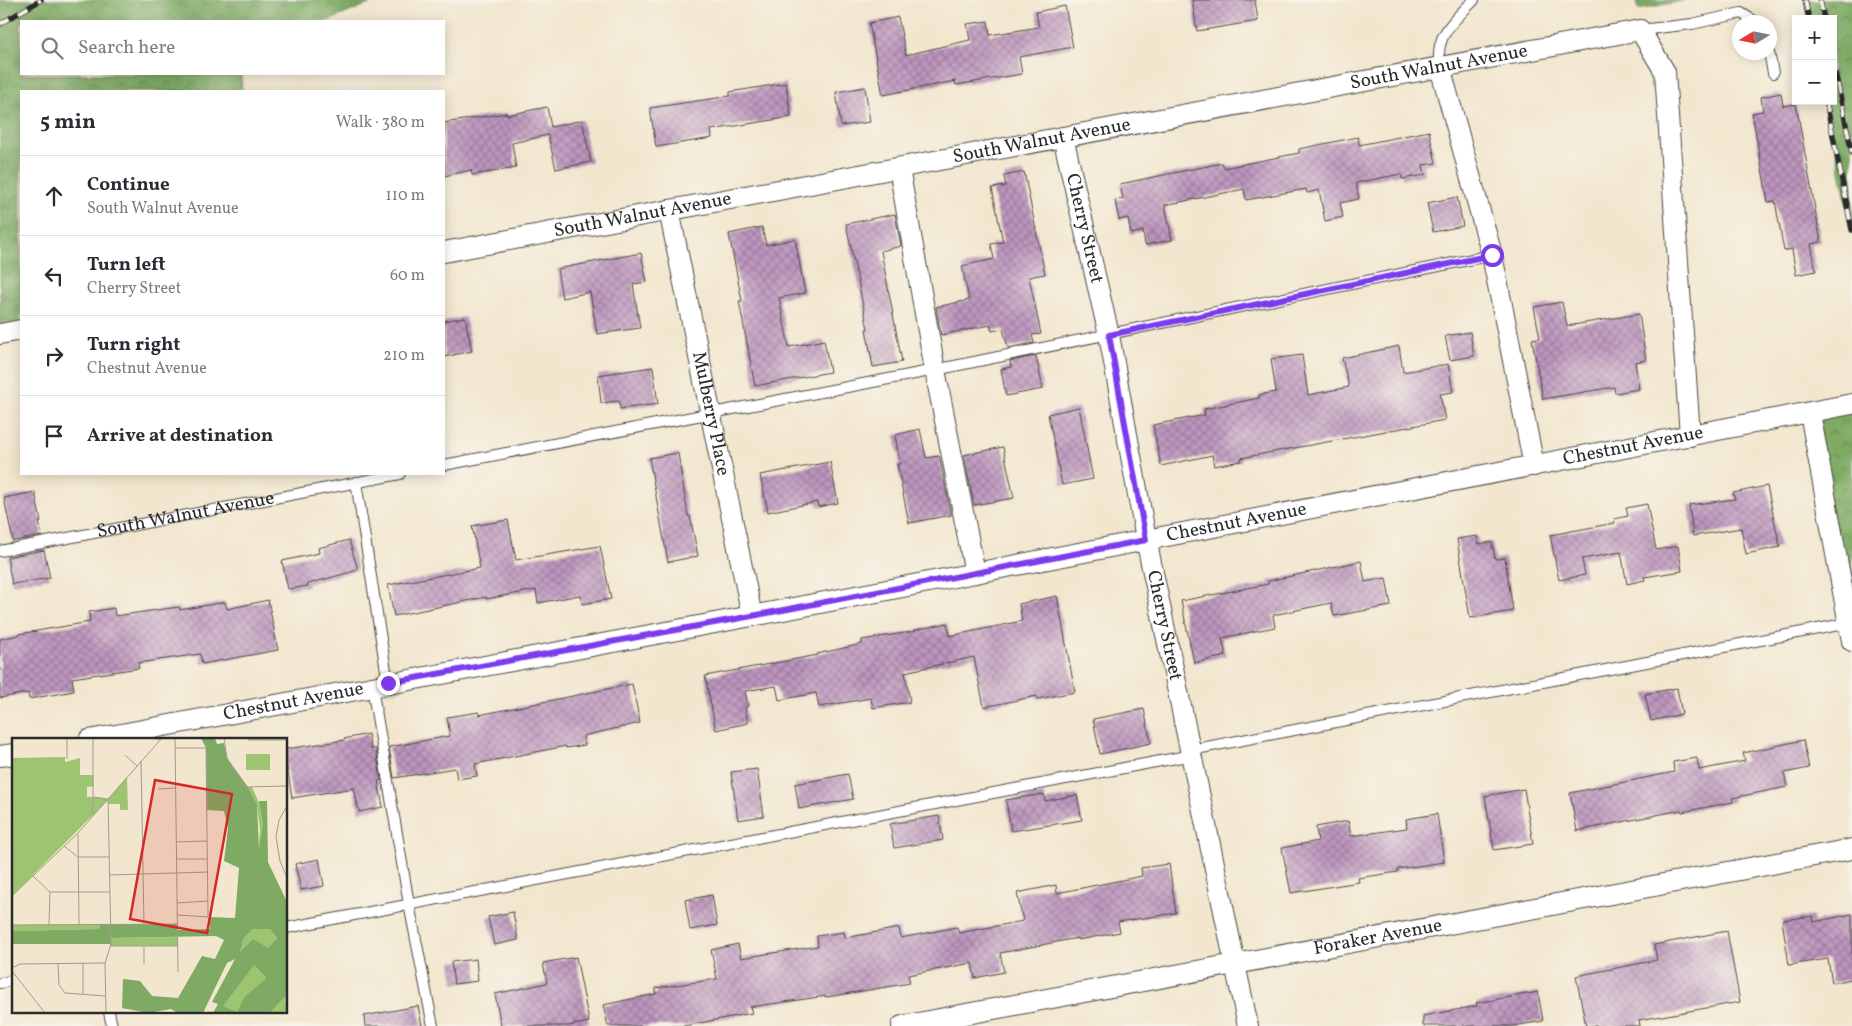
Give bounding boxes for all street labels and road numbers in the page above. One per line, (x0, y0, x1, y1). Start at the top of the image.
street label: South Walnut Avenue (1348, 38, 1530, 97)
street label: South Walnut Avenue (951, 112, 1133, 170)
street label: Cherry Street (1059, 171, 1110, 286)
street label: South Walnut Avenue (552, 186, 734, 244)
street label: Mulberry Place (685, 349, 736, 478)
street label: Chestnut Avenue (1561, 420, 1706, 472)
street label: South Walnut Avenue (95, 485, 277, 545)
street label: Chestnut Avenue (1164, 496, 1309, 549)
street label: Cherry Street (1140, 568, 1188, 683)
street label: Chestnut Avenue (221, 676, 366, 728)
street label: Foraker Avenue (1311, 913, 1444, 962)

